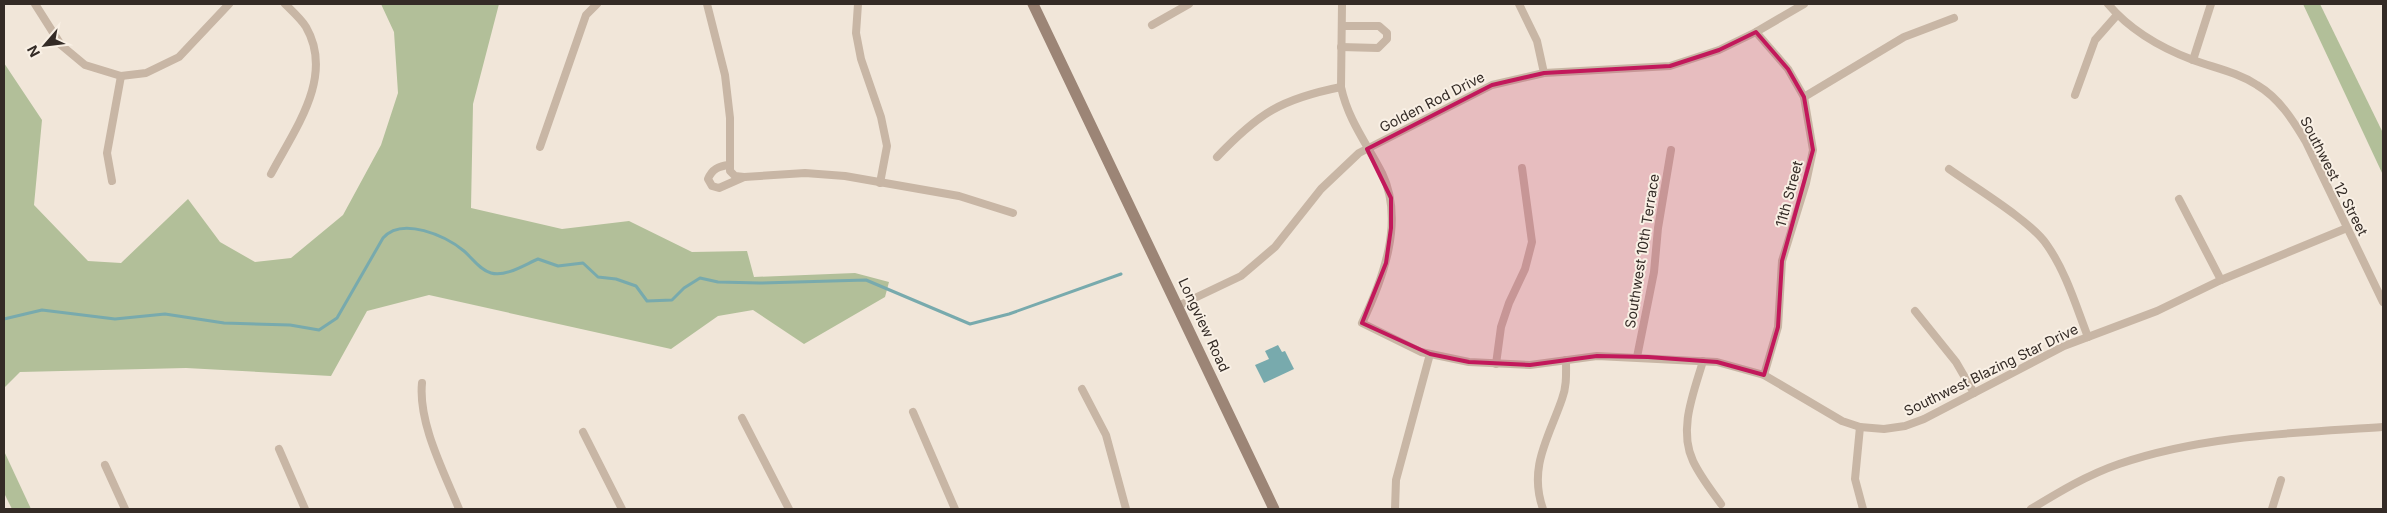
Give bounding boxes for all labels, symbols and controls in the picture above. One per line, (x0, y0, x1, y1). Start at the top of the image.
north arrow (20, 20, 70, 70)
text: N (23, 43, 43, 60)
street label: Golden Rod Drive (1376, 68, 1487, 135)
street label: Southwest 12 Street (2297, 113, 2372, 239)
street label: 11th Street (1772, 158, 1806, 229)
street label: Southwest 10th Terrace (1621, 172, 1662, 329)
street label: Longview Road (1175, 275, 1234, 374)
street label: Southwest Blazing Star Drive (1901, 320, 2081, 419)

